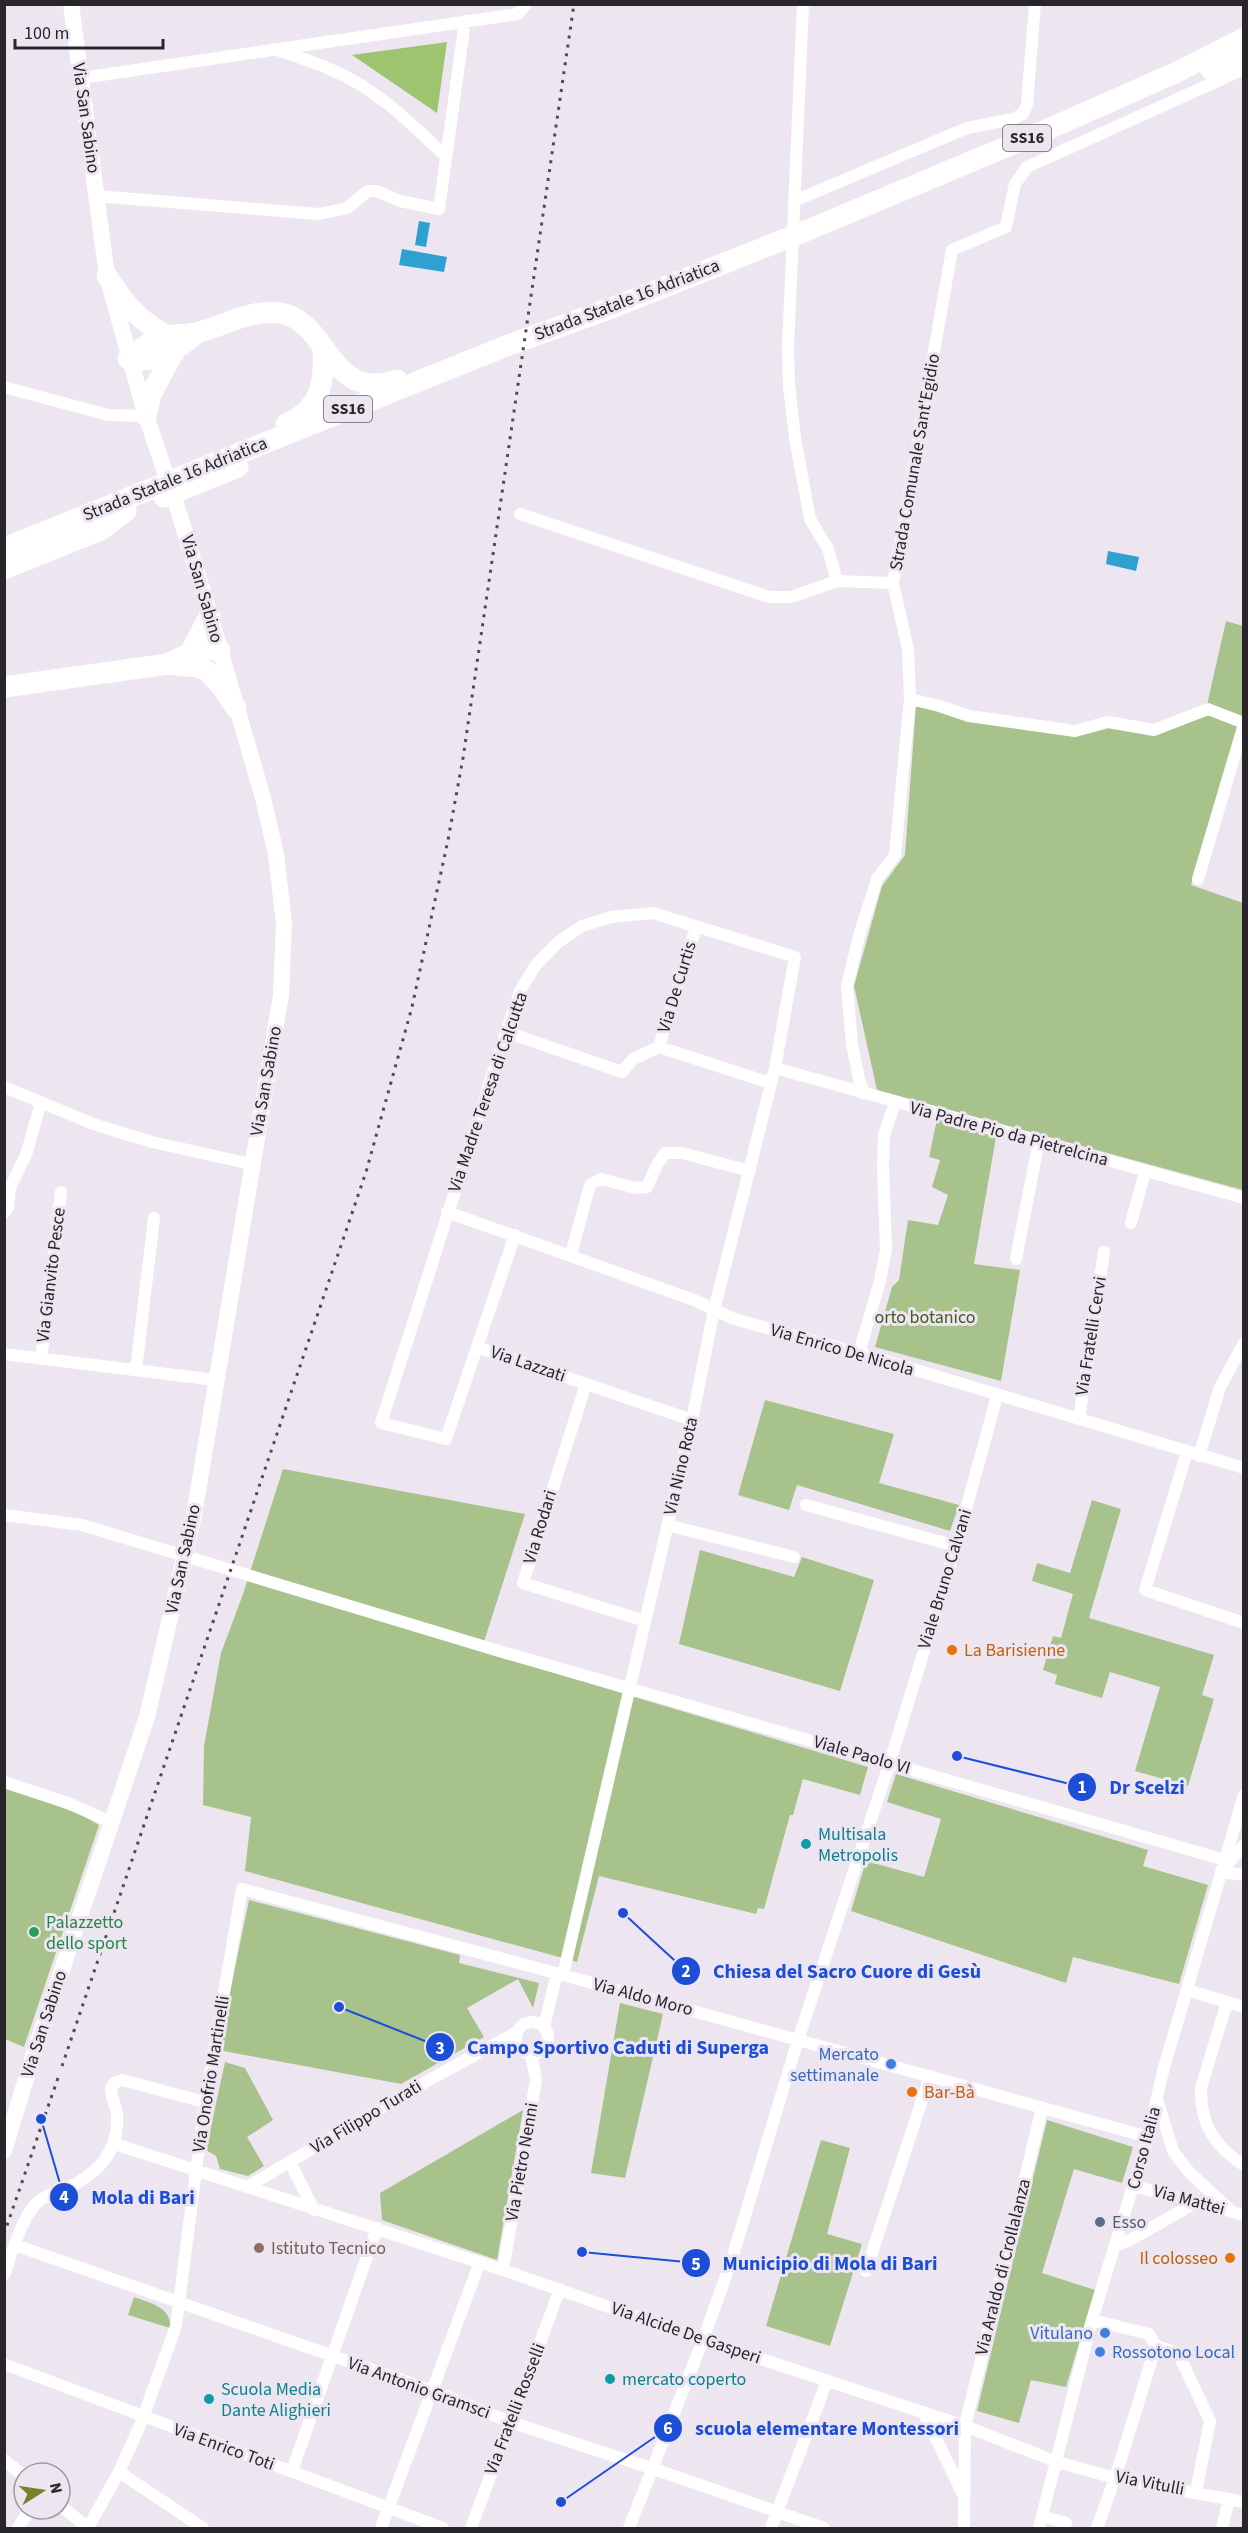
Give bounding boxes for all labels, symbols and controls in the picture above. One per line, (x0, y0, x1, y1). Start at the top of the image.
scale bar (15, 12, 164, 50)
text: 100 m (24, 21, 69, 46)
street label: Via San Sabino (66, 61, 106, 175)
road number: SS16 (1003, 125, 1051, 151)
street label: Strada Statale 16 Adriatica (531, 253, 723, 347)
street label: Strada Comunale Sant'Egidio (884, 352, 946, 572)
road number: SS16 (324, 396, 372, 422)
street label: Strada Statale 16 Adriatica (79, 431, 271, 527)
street label: Via San Sabino (175, 532, 229, 646)
street label: Via De Curtis (651, 938, 703, 1036)
street label: Via Madre Teresa di Calcutta (442, 989, 534, 1195)
street label: Via San Sabino (244, 1024, 288, 1138)
street label: Via Padre Pio da Pietrelcina (907, 1095, 1111, 1173)
street label: Via Gianvito Pesce (30, 1206, 72, 1344)
street label: Via Fratelli Cervi (1069, 1275, 1113, 1397)
park label: orto botanico (874, 1305, 976, 1330)
street label: Via Enrico De Nicola (767, 1318, 917, 1382)
street label: Via Lazzati (487, 1339, 569, 1389)
street label: Via Nino Rota (658, 1415, 704, 1517)
street label: Via Rodari (517, 1487, 563, 1567)
street label: Via San Sabino (159, 1502, 207, 1616)
street label: Viale Bruno Calvani (912, 1506, 978, 1652)
place label: La Barisienne (964, 1638, 1065, 1663)
marker: La Barisienne (945, 1643, 959, 1657)
street label: Viale Paolo VI (810, 1729, 914, 1781)
callout: Dr Scelzi (1067, 1768, 1196, 1806)
text: Dr Scelzi (1109, 1774, 1185, 1802)
text: 1 (1077, 1775, 1087, 1800)
place label: Multisala Metropolis (818, 1822, 898, 1868)
marker: Multisala Metropolis (799, 1837, 813, 1851)
place label: Palazzetto dello sport (46, 1910, 127, 1956)
marker: Palazzetto dello sport (27, 1925, 41, 1939)
callout: Chiesa del Sacro Cuore di Gesù (671, 1952, 993, 1990)
text: Chiesa del Sacro Cuore di Gesù (713, 1958, 981, 1986)
text: 2 (681, 1959, 691, 1984)
street label: Via San Sabino (15, 1967, 73, 2081)
street label: Via Aldo Moro (590, 1972, 696, 2022)
street label: Via Onofrio Martinelli (186, 1994, 236, 2154)
callout: Campo Sportivo Caduti di Superga (425, 2028, 781, 2066)
text: Campo Sportivo Caduti di Superga (467, 2034, 769, 2062)
text: 3 (435, 2036, 445, 2061)
place label: Mercato settimanale (790, 2042, 879, 2088)
marker: Mercato settimanale (884, 2057, 898, 2071)
street label: Via Filippo Turati (306, 2074, 426, 2160)
place label: Bar-Bà (924, 2080, 975, 2105)
marker: Bar-Bà (905, 2085, 919, 2099)
street label: Via Pietro Nenni (499, 2101, 545, 2223)
street label: Corso Italia (1121, 2104, 1167, 2192)
street label: Via Araldo di Crollalanza (969, 2176, 1037, 2358)
callout: Mola di Bari (49, 2178, 207, 2216)
street label: Via Mattei (1150, 2178, 1228, 2222)
text: Mola di Bari (91, 2184, 195, 2212)
text: 4 (59, 2185, 69, 2210)
place label: Esso (1112, 2210, 1146, 2235)
marker: Esso (1093, 2215, 1107, 2229)
place label: Istituto Tecnico (271, 2236, 386, 2261)
marker: Istituto Tecnico (252, 2241, 266, 2255)
callout: Municipio di Mola di Bari (681, 2244, 950, 2282)
place label: Il colosseo (1139, 2246, 1218, 2271)
text: Municipio di Mola di Bari (722, 2250, 938, 2278)
marker: Il colosseo (1223, 2251, 1237, 2265)
text: 5 (691, 2252, 701, 2277)
street label: Via Alcide De Gasperi (608, 2296, 764, 2370)
place label: Vitulano (1030, 2321, 1093, 2346)
marker: Vitulano (1098, 2326, 1112, 2340)
street label: Via Fratelli Rosselli (478, 2340, 552, 2478)
place label: Rossotono Local (1112, 2340, 1235, 2365)
marker: Rossotono Local (1093, 2345, 1107, 2359)
street label: Via Antonio Gramsci (344, 2351, 494, 2425)
place label: mercato coperto (622, 2367, 746, 2392)
marker: mercato coperto (603, 2372, 617, 2386)
place label: Scuola Media Dante Alighieri (221, 2377, 331, 2423)
marker: Scuola Media Dante Alighieri (202, 2392, 216, 2406)
callout: scuola elementare Montessori (653, 2409, 971, 2447)
text: scuola elementare Montessori (695, 2415, 959, 2443)
text: 6 (663, 2416, 673, 2441)
street label: Via Enrico Toti (170, 2417, 278, 2477)
north arrow (12, 2461, 72, 2521)
street label: Via Vitulli (1113, 2464, 1187, 2502)
text: N (44, 2481, 68, 2496)

